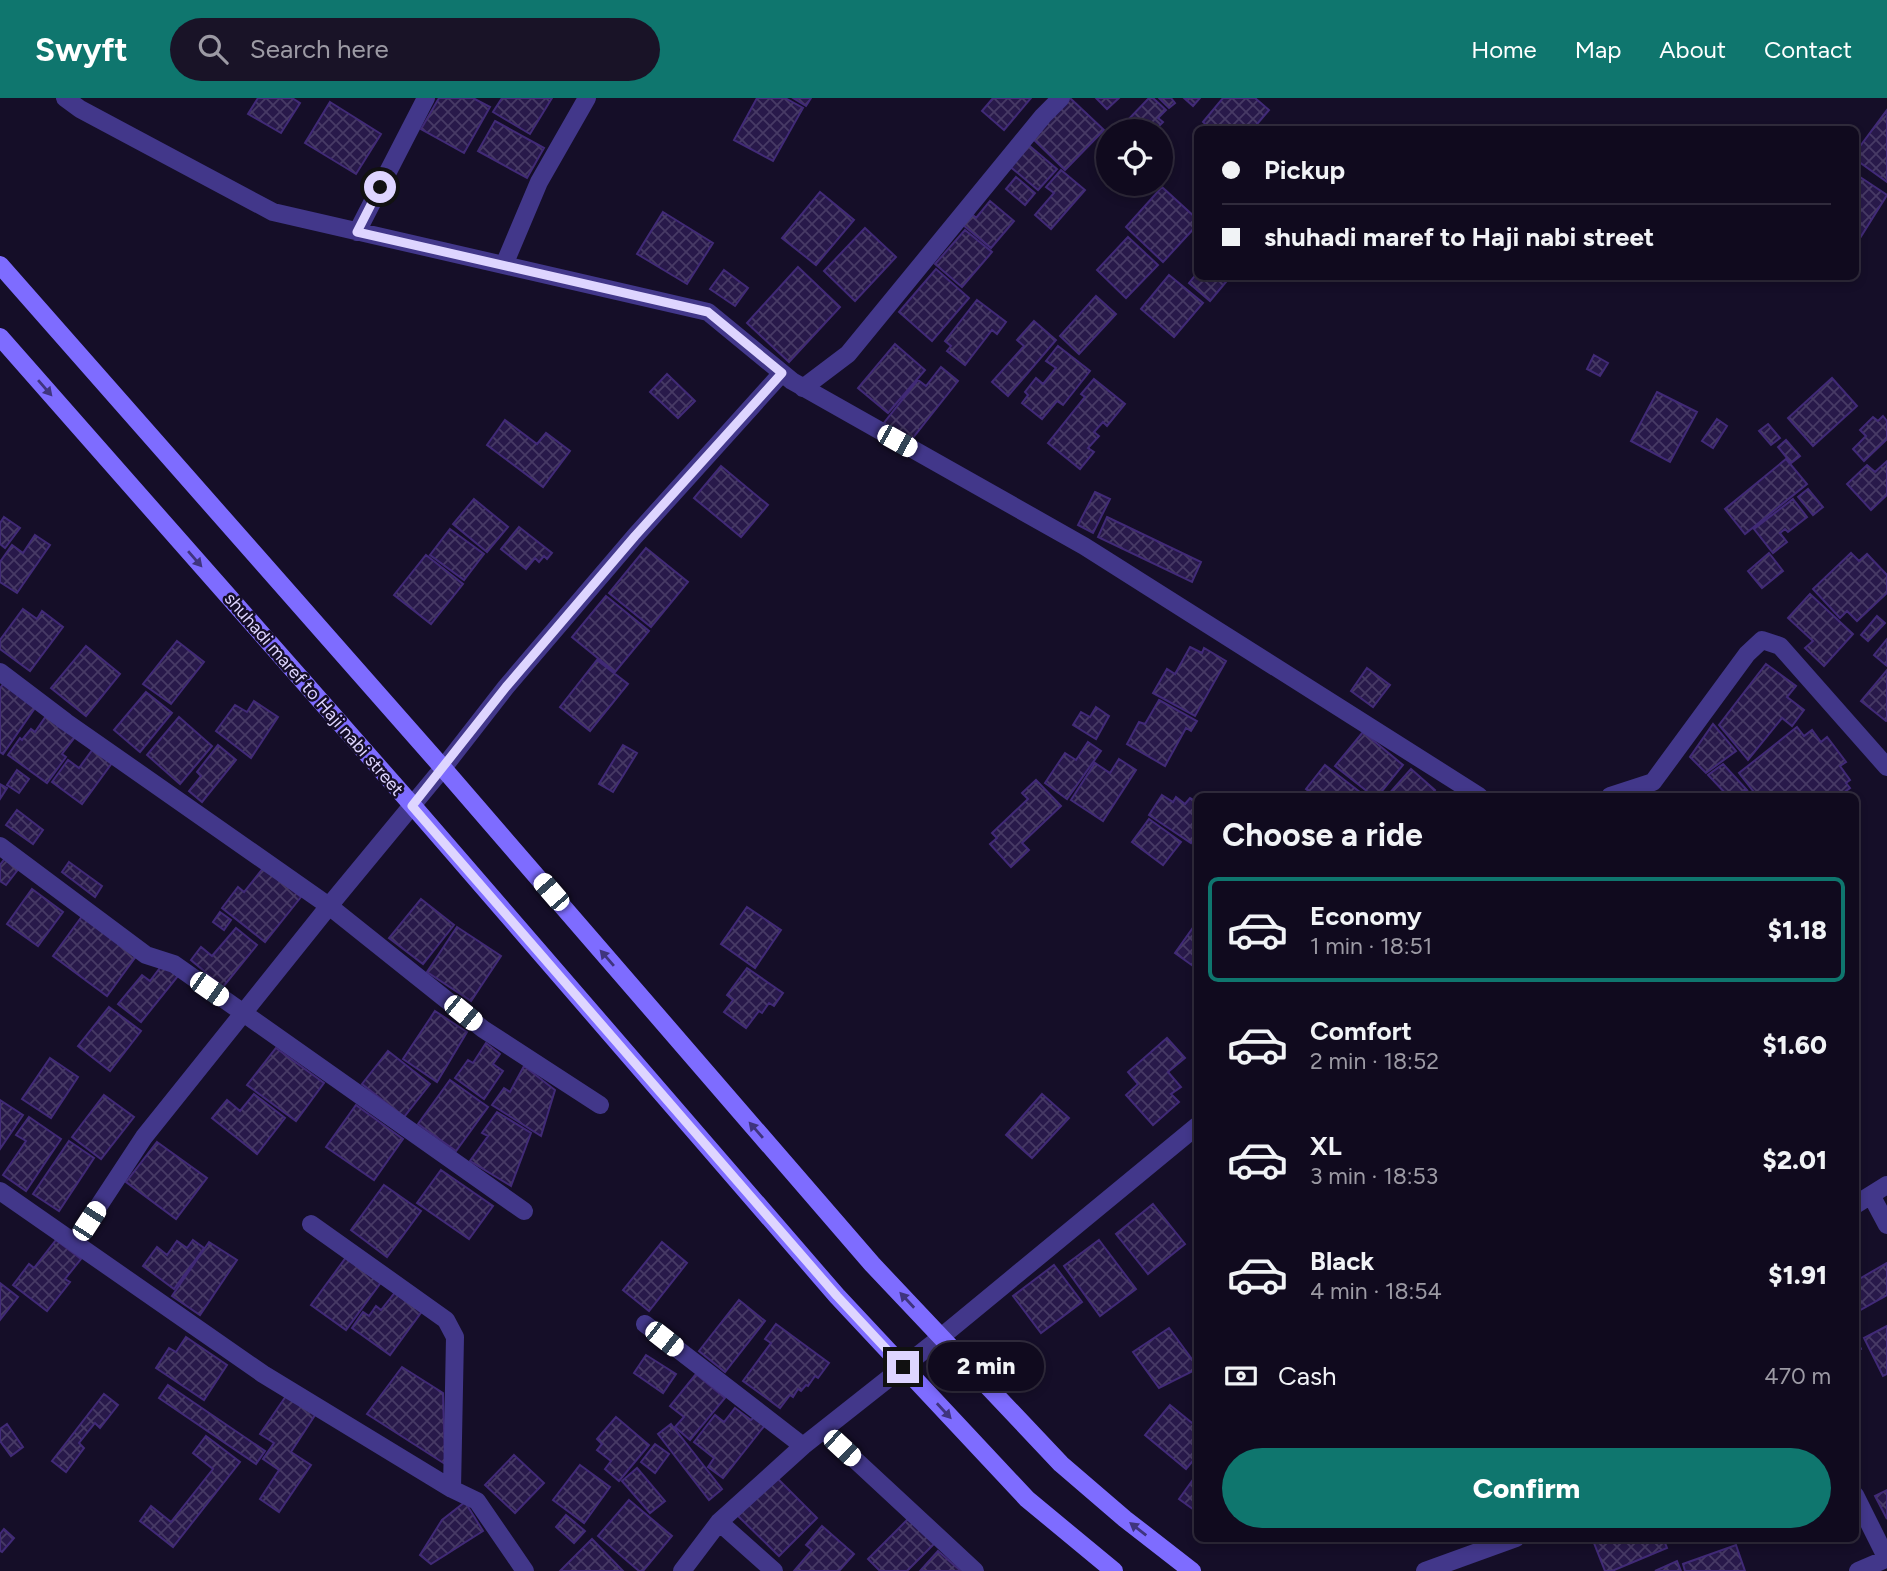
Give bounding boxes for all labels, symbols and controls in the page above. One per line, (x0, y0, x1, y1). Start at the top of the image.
search box (170, 18, 660, 81)
text: Swyft (35, 30, 128, 69)
icon: search (194, 30, 232, 68)
text: Search here (250, 33, 389, 65)
text: Home (1471, 35, 1537, 64)
text: Map (1575, 35, 1621, 64)
text: About (1659, 35, 1726, 64)
text: Contact (1764, 35, 1852, 64)
map controls (1096, 119, 1173, 196)
button: locate (1096, 119, 1173, 196)
text: Pickup (1264, 154, 1345, 186)
route start (364, 171, 396, 203)
text: shuhadi maref to Haji nabi street (1264, 221, 1654, 253)
one-way arrow (37, 380, 52, 397)
car (874, 422, 921, 460)
one-way arrow (187, 550, 203, 568)
street label: shuhadi maref to Haji nabi street (220, 588, 408, 800)
text: Choose a ride (1222, 816, 1423, 854)
car (530, 869, 573, 915)
icon: car (1226, 898, 1289, 961)
text: Economy (1310, 900, 1422, 932)
text: $1.18 (1768, 914, 1827, 946)
text: 1 min · 18:51 (1310, 932, 1432, 960)
one-way arrow (599, 949, 615, 967)
car (186, 968, 233, 1010)
car (441, 992, 486, 1034)
icon: car (1226, 1013, 1289, 1076)
text: Comfort (1310, 1015, 1412, 1047)
text: $1.60 (1762, 1029, 1827, 1061)
text: 2 min · 18:52 (1310, 1047, 1439, 1075)
one-way arrow (748, 1121, 764, 1139)
icon: car (1226, 1128, 1289, 1191)
text: XL (1310, 1130, 1342, 1162)
text: $2.01 (1762, 1144, 1827, 1176)
text: 3 min · 18:53 (1310, 1162, 1438, 1190)
car (69, 1198, 110, 1244)
icon: car (1226, 1243, 1289, 1306)
text: Black (1310, 1245, 1374, 1277)
text: $1.91 (1768, 1259, 1827, 1291)
text: 4 min · 18:54 (1310, 1277, 1442, 1305)
one-way arrow (898, 1292, 915, 1309)
car (641, 1318, 688, 1360)
callout: 2 min (928, 1342, 1043, 1392)
route end (887, 1351, 919, 1383)
text: 2 min (957, 1352, 1015, 1380)
icon: cash (1222, 1357, 1260, 1395)
text: Cash (1278, 1360, 1337, 1392)
text: 470 m (1764, 1362, 1831, 1390)
one-way arrow (936, 1402, 952, 1419)
car (820, 1426, 865, 1470)
button: Confirm (1222, 1448, 1831, 1528)
one-way arrow (1129, 1522, 1147, 1536)

